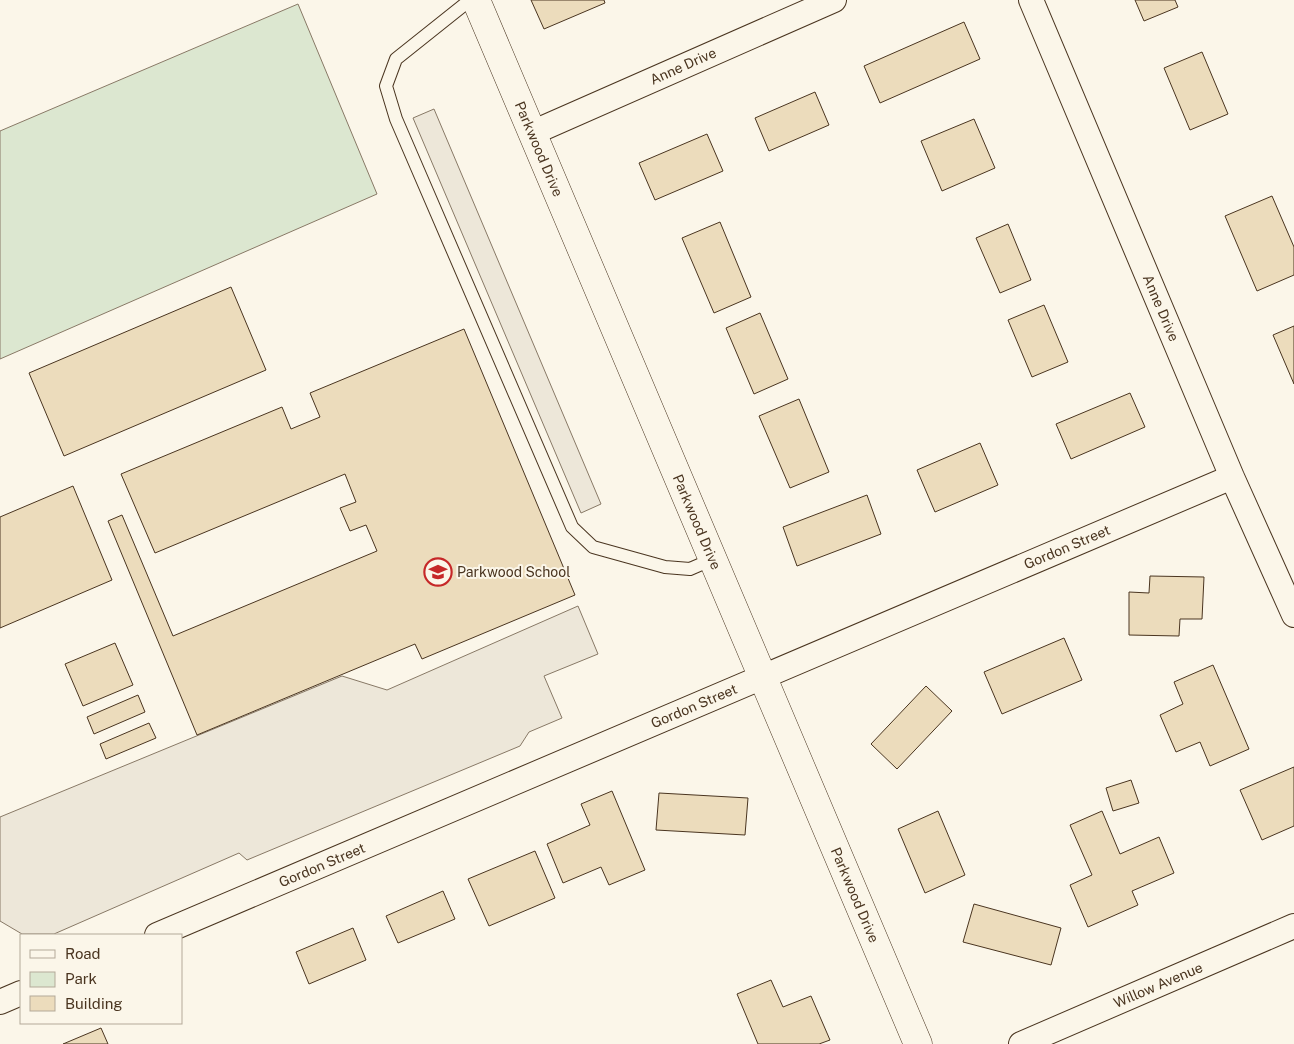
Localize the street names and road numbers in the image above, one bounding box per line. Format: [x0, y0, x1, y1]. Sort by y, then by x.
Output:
street label: Anne Drive [647, 44, 719, 88]
street label: Parkwood Drive [512, 99, 566, 199]
street label: Anne Drive [1140, 272, 1182, 344]
street label: Parkwood Drive [670, 472, 724, 572]
street label: Gordon Street [1021, 522, 1113, 572]
street label: Gordon Street [648, 681, 740, 731]
street label: Gordon Street [276, 840, 368, 890]
street label: Parkwood Drive [828, 845, 882, 945]
street label: Willow Avenue [1111, 959, 1205, 1011]

